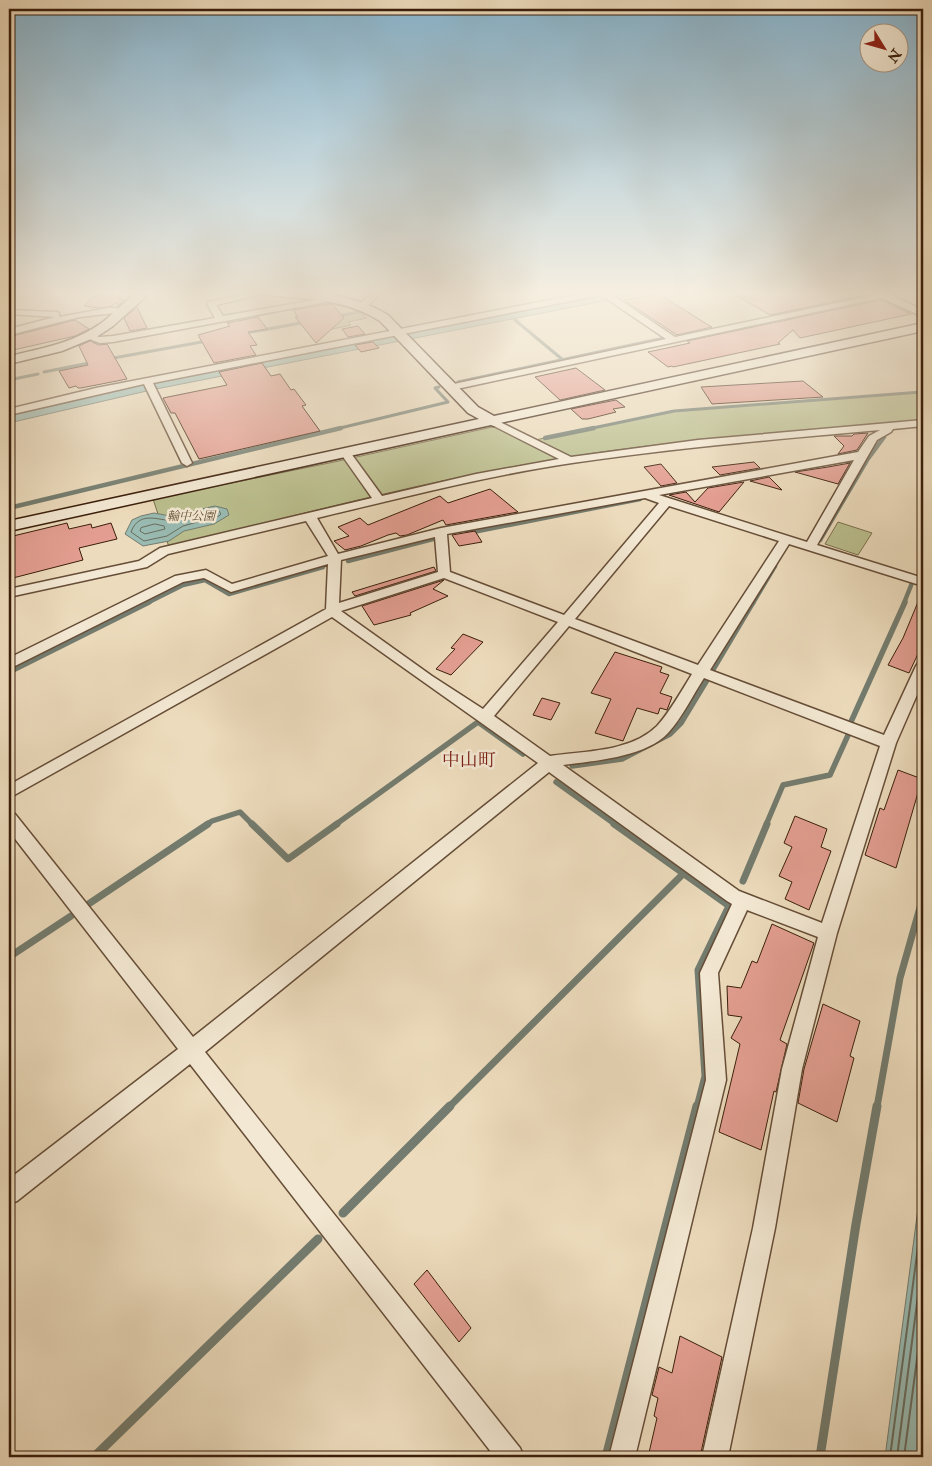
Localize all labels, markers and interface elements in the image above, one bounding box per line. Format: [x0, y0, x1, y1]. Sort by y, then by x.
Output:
north arrow [860, 22, 910, 72]
text: N [883, 45, 905, 66]
park label: 輪中公園 [167, 509, 217, 524]
district label: 中山町 [442, 749, 496, 772]

